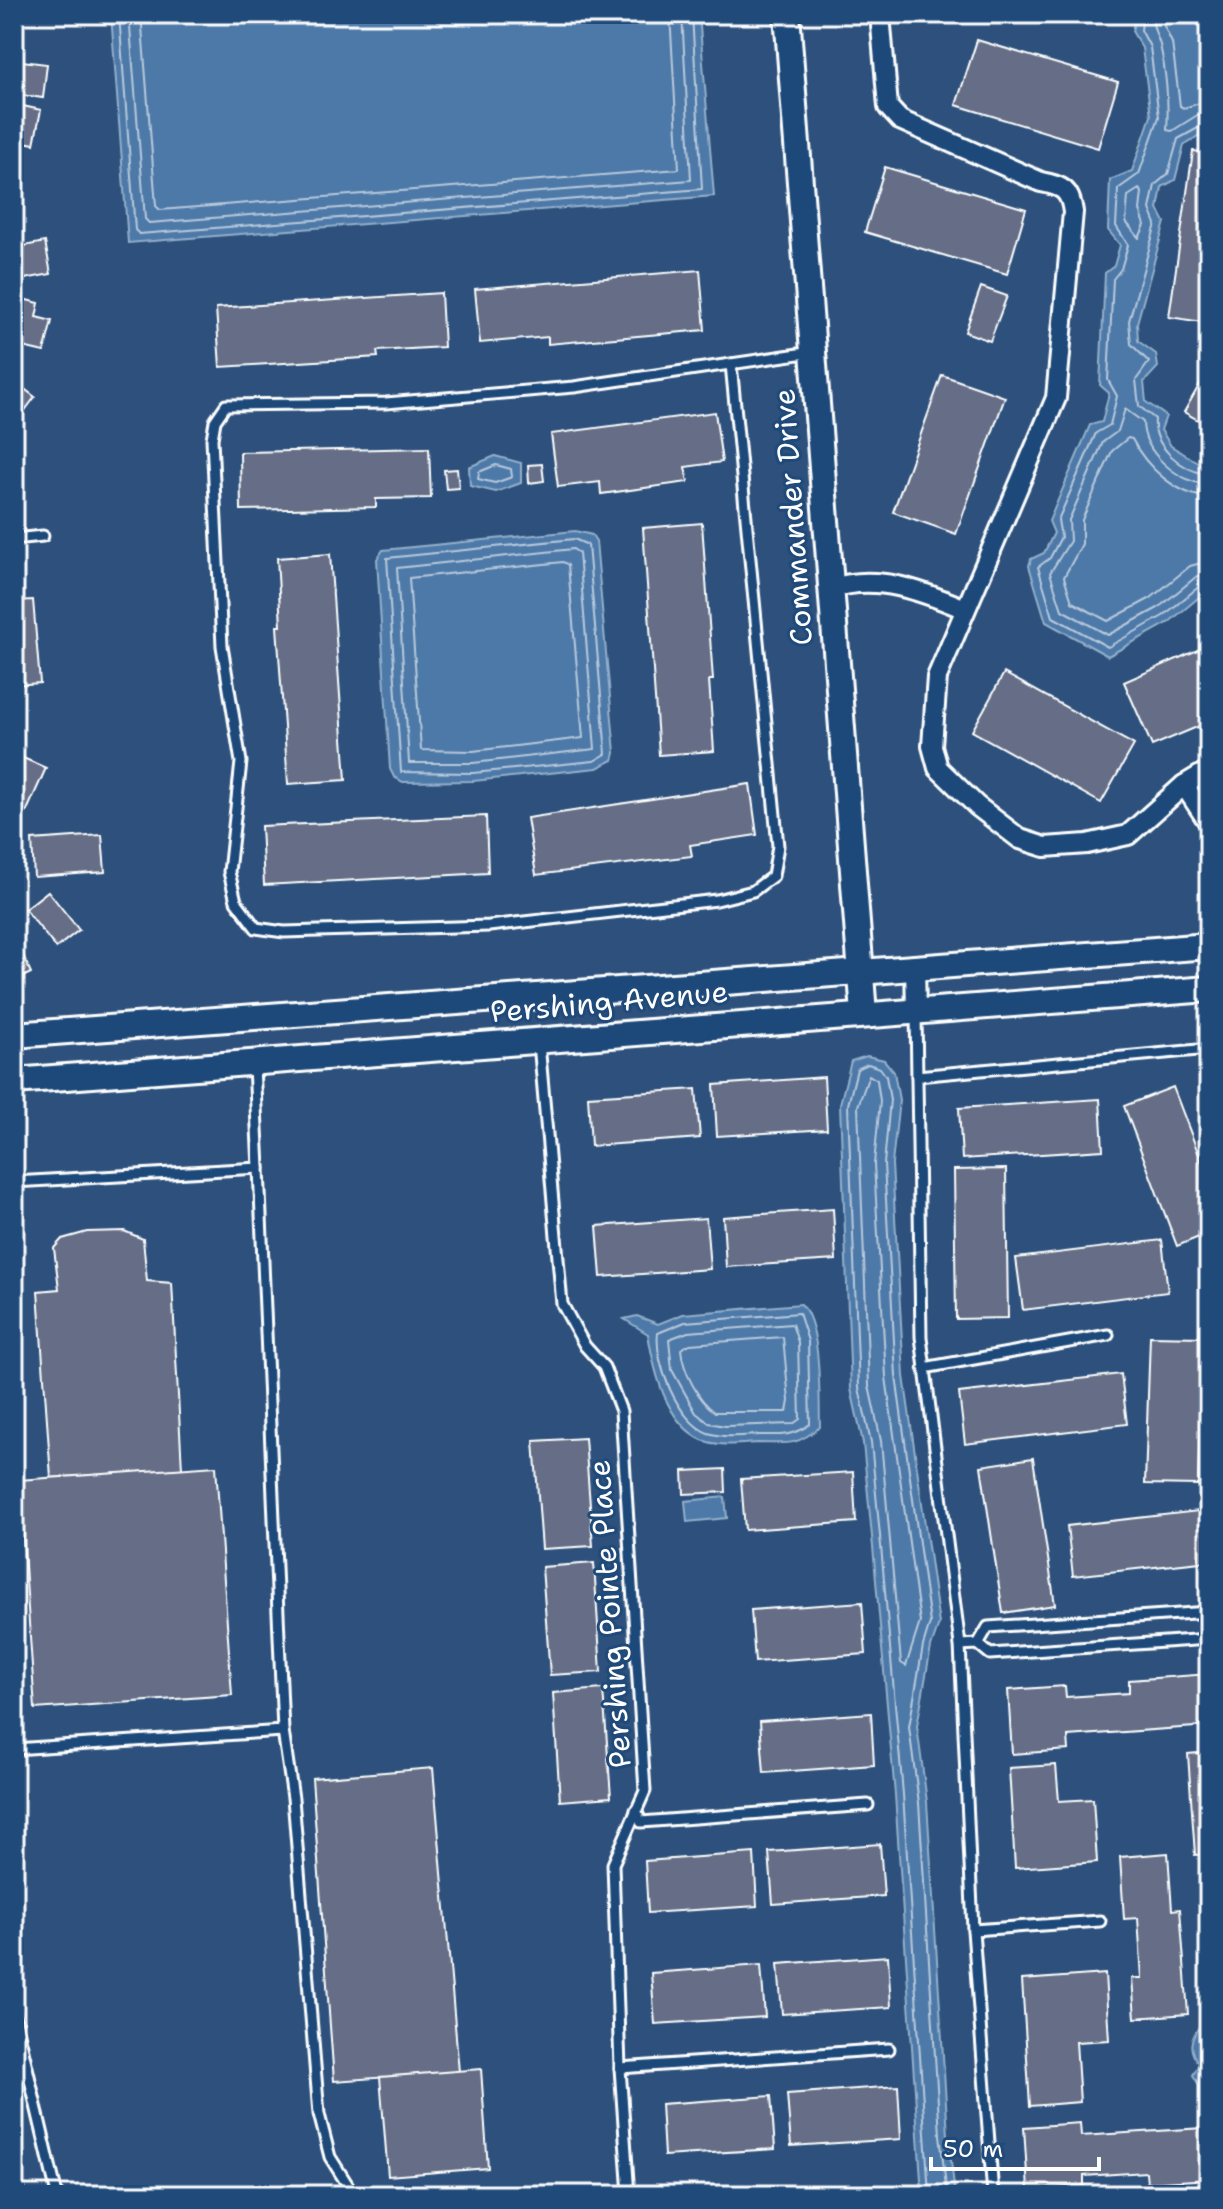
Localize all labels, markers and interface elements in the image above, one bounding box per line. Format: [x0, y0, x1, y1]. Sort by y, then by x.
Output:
street label: Commander Drive [763, 387, 822, 647]
street label: Pershing Avenue [488, 971, 730, 1032]
street label: Pershing Pointe Place [578, 1458, 641, 1770]
scale bar [931, 2121, 1099, 2171]
text: 50 m [943, 2133, 1003, 2165]

